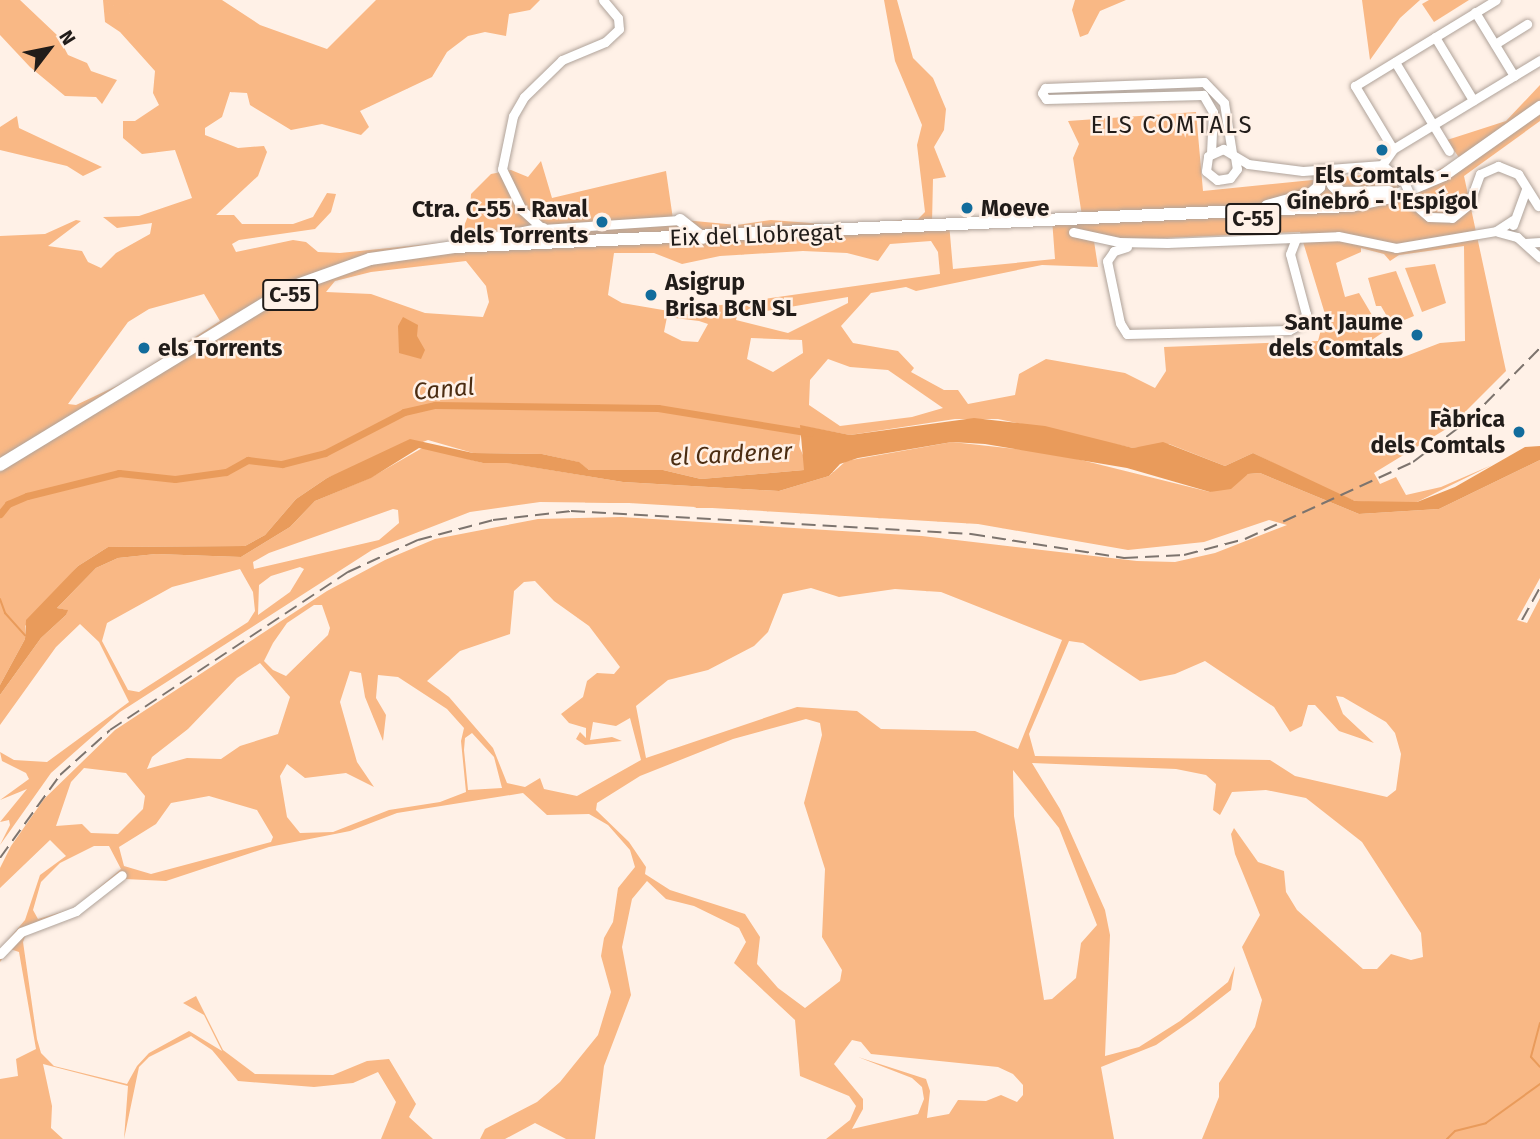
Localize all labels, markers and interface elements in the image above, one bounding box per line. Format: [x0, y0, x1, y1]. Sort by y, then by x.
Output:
north arrow [14, 14, 84, 84]
text: N [54, 26, 80, 49]
district label: ELS COMTALS [1092, 112, 1252, 140]
marker: Els Comtals - Ginebró - l'Espígol [1374, 142, 1390, 158]
place label: Els Comtals - Ginebró - l'Espígol [1287, 161, 1477, 215]
place label: Moeve [981, 194, 1049, 222]
place label: Ctra. C-55 - Raval dels Torrents [412, 195, 588, 249]
marker: Moeve [959, 200, 975, 216]
road number: C-55 [1225, 202, 1281, 236]
marker: Ctra. C-55 - Raval dels Torrents [594, 214, 610, 230]
street label: Eix del Llobregat [669, 218, 843, 252]
place label: Asigrup Brisa BCN SL [665, 268, 797, 322]
road number: C-55 [262, 278, 318, 312]
marker: Asigrup Brisa BCN SL [643, 287, 659, 303]
place label: Sant Jaume dels Comtals [1269, 308, 1403, 362]
marker: Sant Jaume dels Comtals [1409, 327, 1425, 343]
place label: els Torrents [158, 334, 282, 362]
marker: els Torrents [136, 340, 152, 356]
water label: Canal [412, 373, 476, 407]
place label: Fàbrica dels Comtals [1371, 405, 1505, 459]
marker: Fàbrica dels Comtals [1511, 424, 1527, 440]
water label: el Cardener [669, 437, 793, 473]

